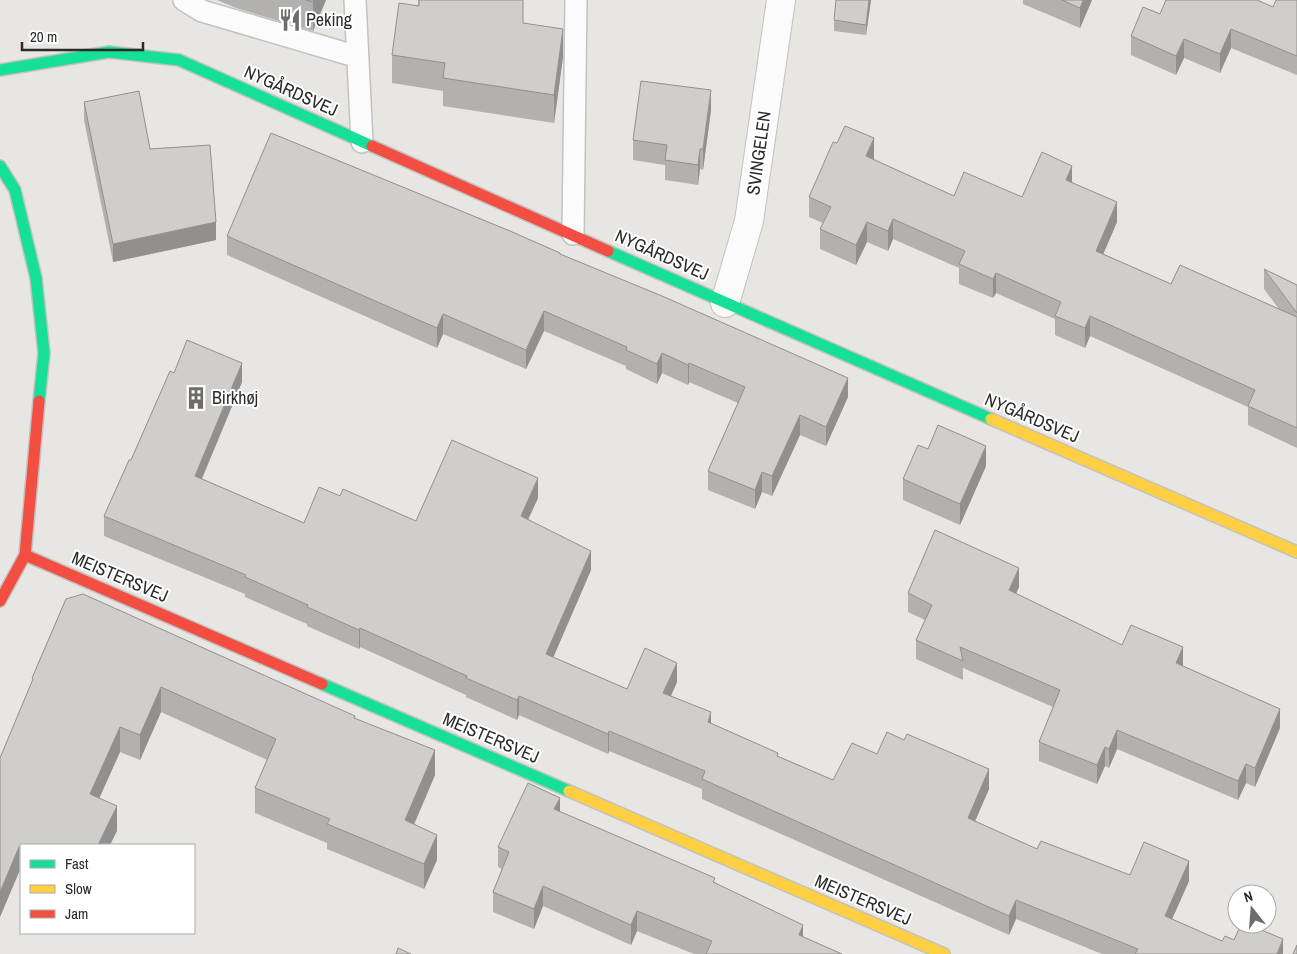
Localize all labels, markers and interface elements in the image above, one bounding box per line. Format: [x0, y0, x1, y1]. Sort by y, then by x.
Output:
restaurant icon: Peking [277, 7, 303, 33]
place label: Peking [306, 7, 353, 32]
scale bar [22, 20, 144, 52]
text: 20 m [30, 26, 57, 47]
street label: NYGÅRDSVEJ [240, 59, 342, 122]
street label: SVINGELEN [740, 109, 777, 197]
street label: NYGÅRDSVEJ [611, 223, 713, 286]
building icon: Birkhøj [183, 385, 209, 411]
place label: Birkhøj [212, 385, 258, 410]
street label: NYGÅRDSVEJ [981, 386, 1083, 449]
street label: MEISTERSVEJ [68, 545, 172, 608]
street label: MEISTERSVEJ [439, 706, 543, 769]
legend [20, 844, 195, 934]
text: Fast [65, 853, 89, 874]
street label: MEISTERSVEJ [811, 868, 915, 931]
text: Slow [65, 878, 92, 899]
north arrow [1227, 884, 1277, 934]
text: N [1242, 887, 1255, 906]
text: Jam [65, 903, 88, 924]

